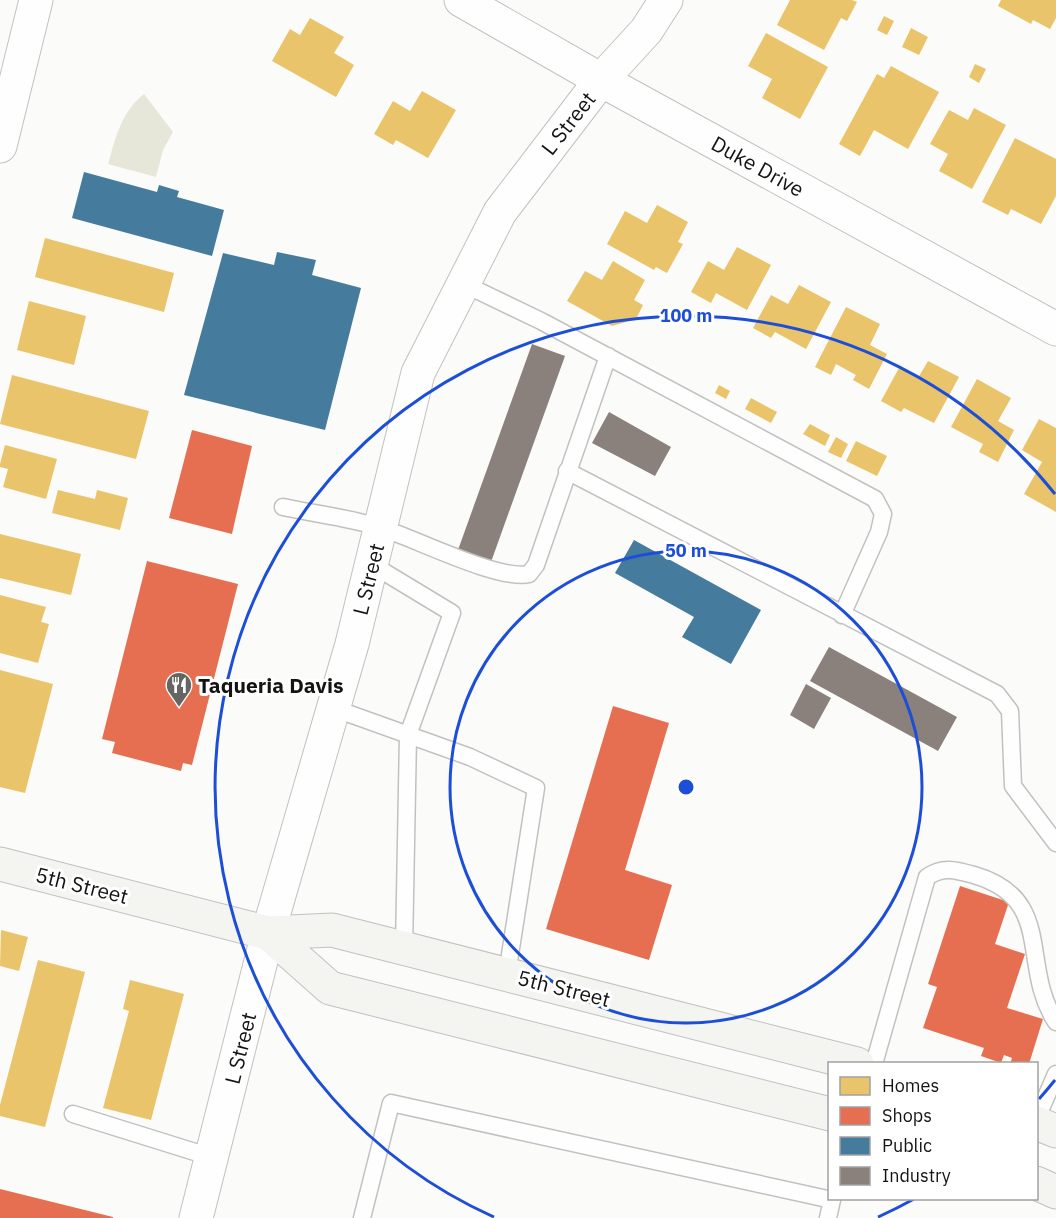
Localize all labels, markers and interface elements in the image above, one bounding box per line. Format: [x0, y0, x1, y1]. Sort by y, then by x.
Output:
street label: L Street [534, 86, 602, 160]
street label: Duke Drive [707, 129, 809, 203]
text: 100 m [660, 304, 712, 327]
text: 50 m [665, 539, 707, 562]
street label: L Street [346, 540, 390, 618]
restaurant icon: Taqueria Davis [164, 670, 194, 708]
place label: Taqueria Davis [198, 671, 344, 699]
centre of rings [676, 777, 696, 797]
street label: 5th Street [33, 860, 131, 910]
street label: 5th Street [515, 963, 613, 1013]
street label: L Street [218, 1009, 262, 1087]
legend [828, 1062, 1038, 1200]
text: Homes [882, 1074, 939, 1097]
text: Shops [882, 1104, 932, 1127]
text: Public [882, 1134, 932, 1157]
text: Industry [882, 1164, 951, 1187]

